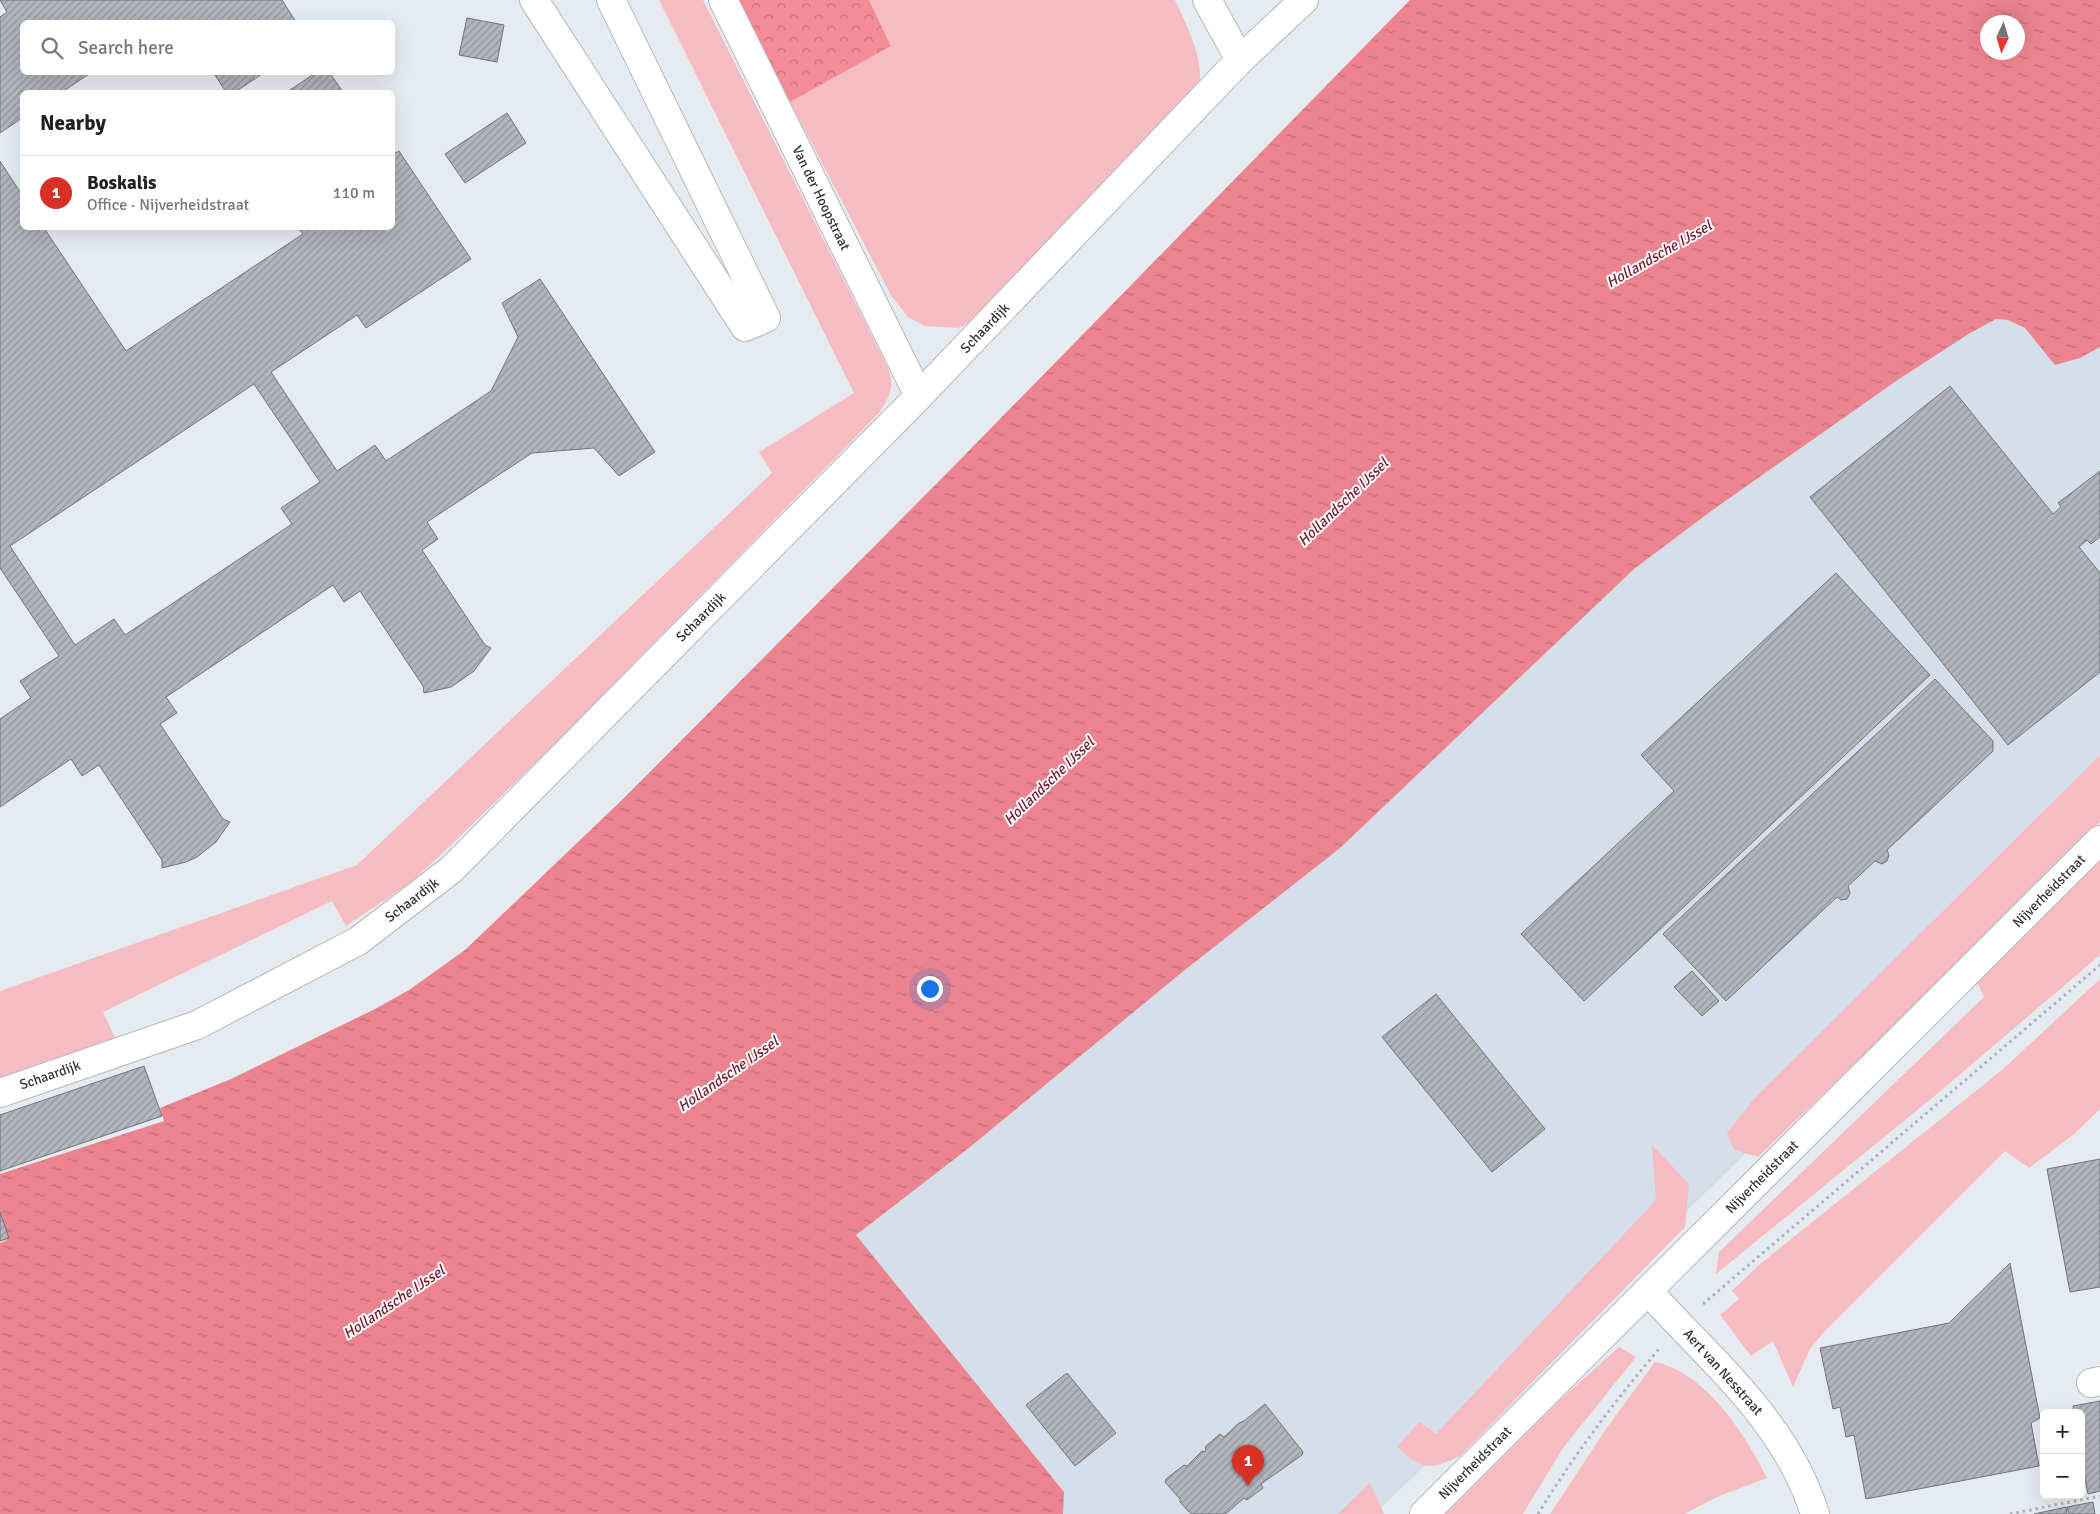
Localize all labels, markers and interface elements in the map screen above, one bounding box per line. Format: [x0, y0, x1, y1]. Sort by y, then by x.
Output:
north arrow [1980, 15, 2025, 60]
search box [20, 20, 395, 75]
icon: search [38, 34, 66, 62]
text: Search here [78, 36, 174, 60]
text: Nearby [40, 110, 106, 136]
street label: Van der Hoopstraat [788, 143, 854, 253]
text: Boskalis [87, 171, 156, 195]
text: 1 [52, 183, 60, 203]
text: 110 m [333, 183, 375, 203]
text: Office · Nijverheidstraat [87, 195, 249, 215]
water label: Hollandsche IJssel [1603, 216, 1716, 291]
street label: Schaardijk [957, 299, 1013, 357]
water label: Hollandsche IJssel [1294, 453, 1393, 550]
street label: Schaardijk [673, 589, 729, 645]
water label: Hollandsche IJssel [1000, 732, 1099, 829]
street label: Nijverheidstraat [2009, 851, 2089, 931]
street label: Schaardijk [382, 874, 442, 926]
your location [917, 976, 943, 1002]
water label: Hollandsche IJssel [674, 1032, 783, 1115]
street label: Schaardijk [17, 1057, 83, 1093]
street label: Nijverheidstraat [1722, 1137, 1802, 1217]
water label: Hollandsche IJssel [340, 1260, 450, 1343]
street label: Aert van Nesstraat [1680, 1325, 1766, 1419]
map controls [2040, 1409, 2085, 1499]
button: + [2040, 1409, 2085, 1454]
street label: Nijverheidstraat [1435, 1423, 1515, 1503]
pin: 1 [1232, 1445, 1264, 1486]
button: − [2040, 1454, 2085, 1499]

